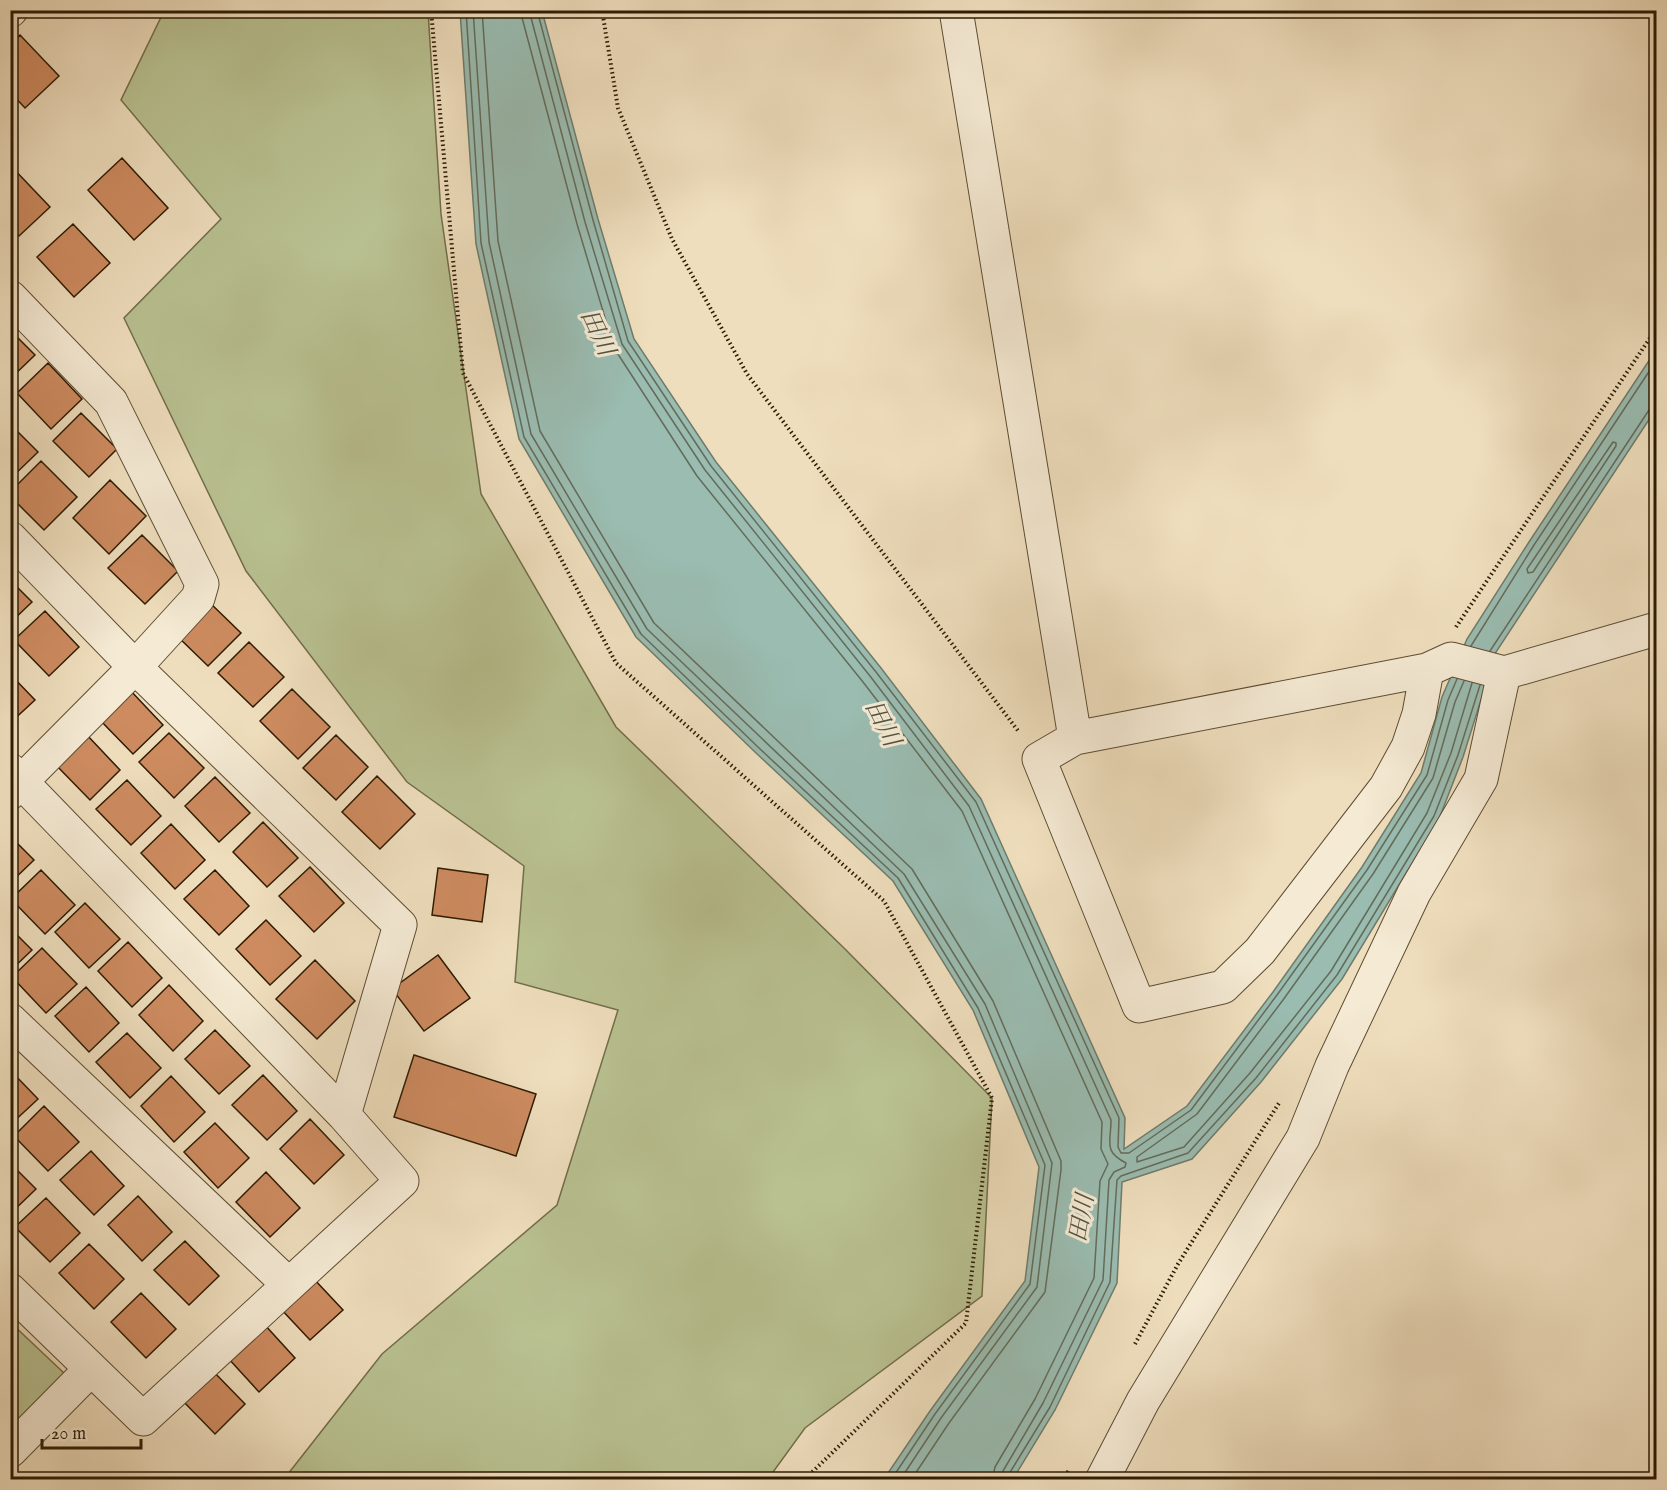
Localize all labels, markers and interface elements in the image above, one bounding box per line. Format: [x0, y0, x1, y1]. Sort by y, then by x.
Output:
water label: 田川 [572, 304, 622, 364]
water label: 田川 [857, 695, 908, 755]
water label: 田川 [1063, 1189, 1102, 1245]
scale bar [42, 1412, 141, 1450]
text: 20 m [51, 1423, 86, 1446]

